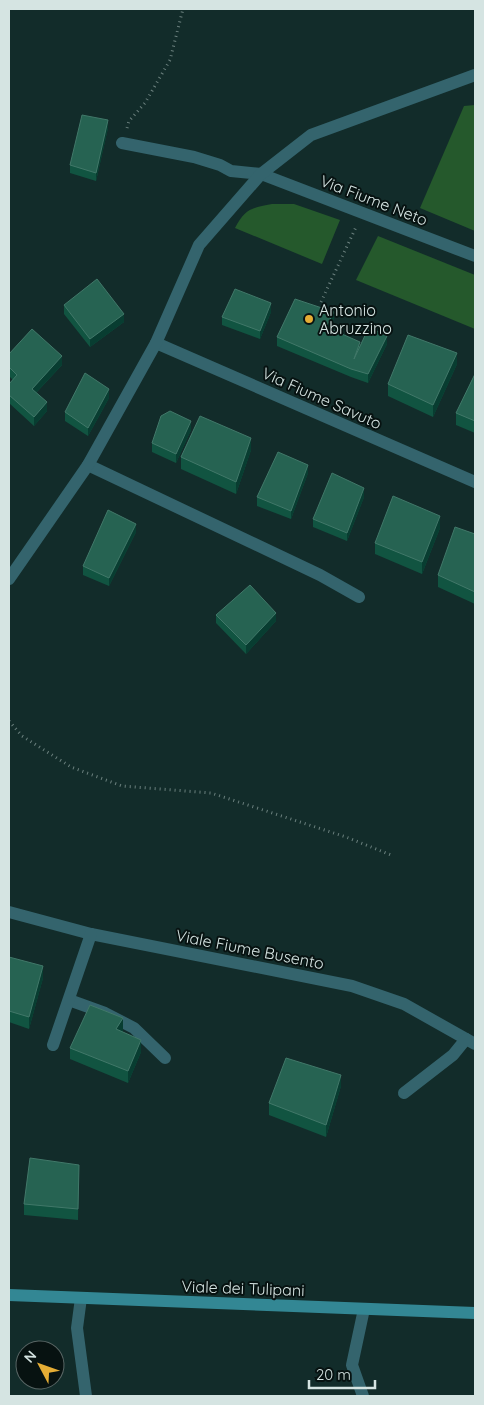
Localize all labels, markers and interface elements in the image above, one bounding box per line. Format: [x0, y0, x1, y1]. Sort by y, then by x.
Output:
street label: Via Fiume Neto [317, 170, 431, 230]
place label: Antonio Abruzzino [319, 300, 392, 338]
marker: Antonio Abruzzino [303, 313, 315, 325]
street label: Via Fiume Savuto [259, 363, 385, 433]
street label: Viale Fiume Busento [174, 925, 326, 973]
street label: Viale dei Tulipani [181, 1276, 305, 1300]
north arrow [15, 1340, 65, 1390]
text: N [20, 1347, 40, 1366]
scale bar [309, 1358, 375, 1390]
text: 20 m [316, 1365, 351, 1384]

